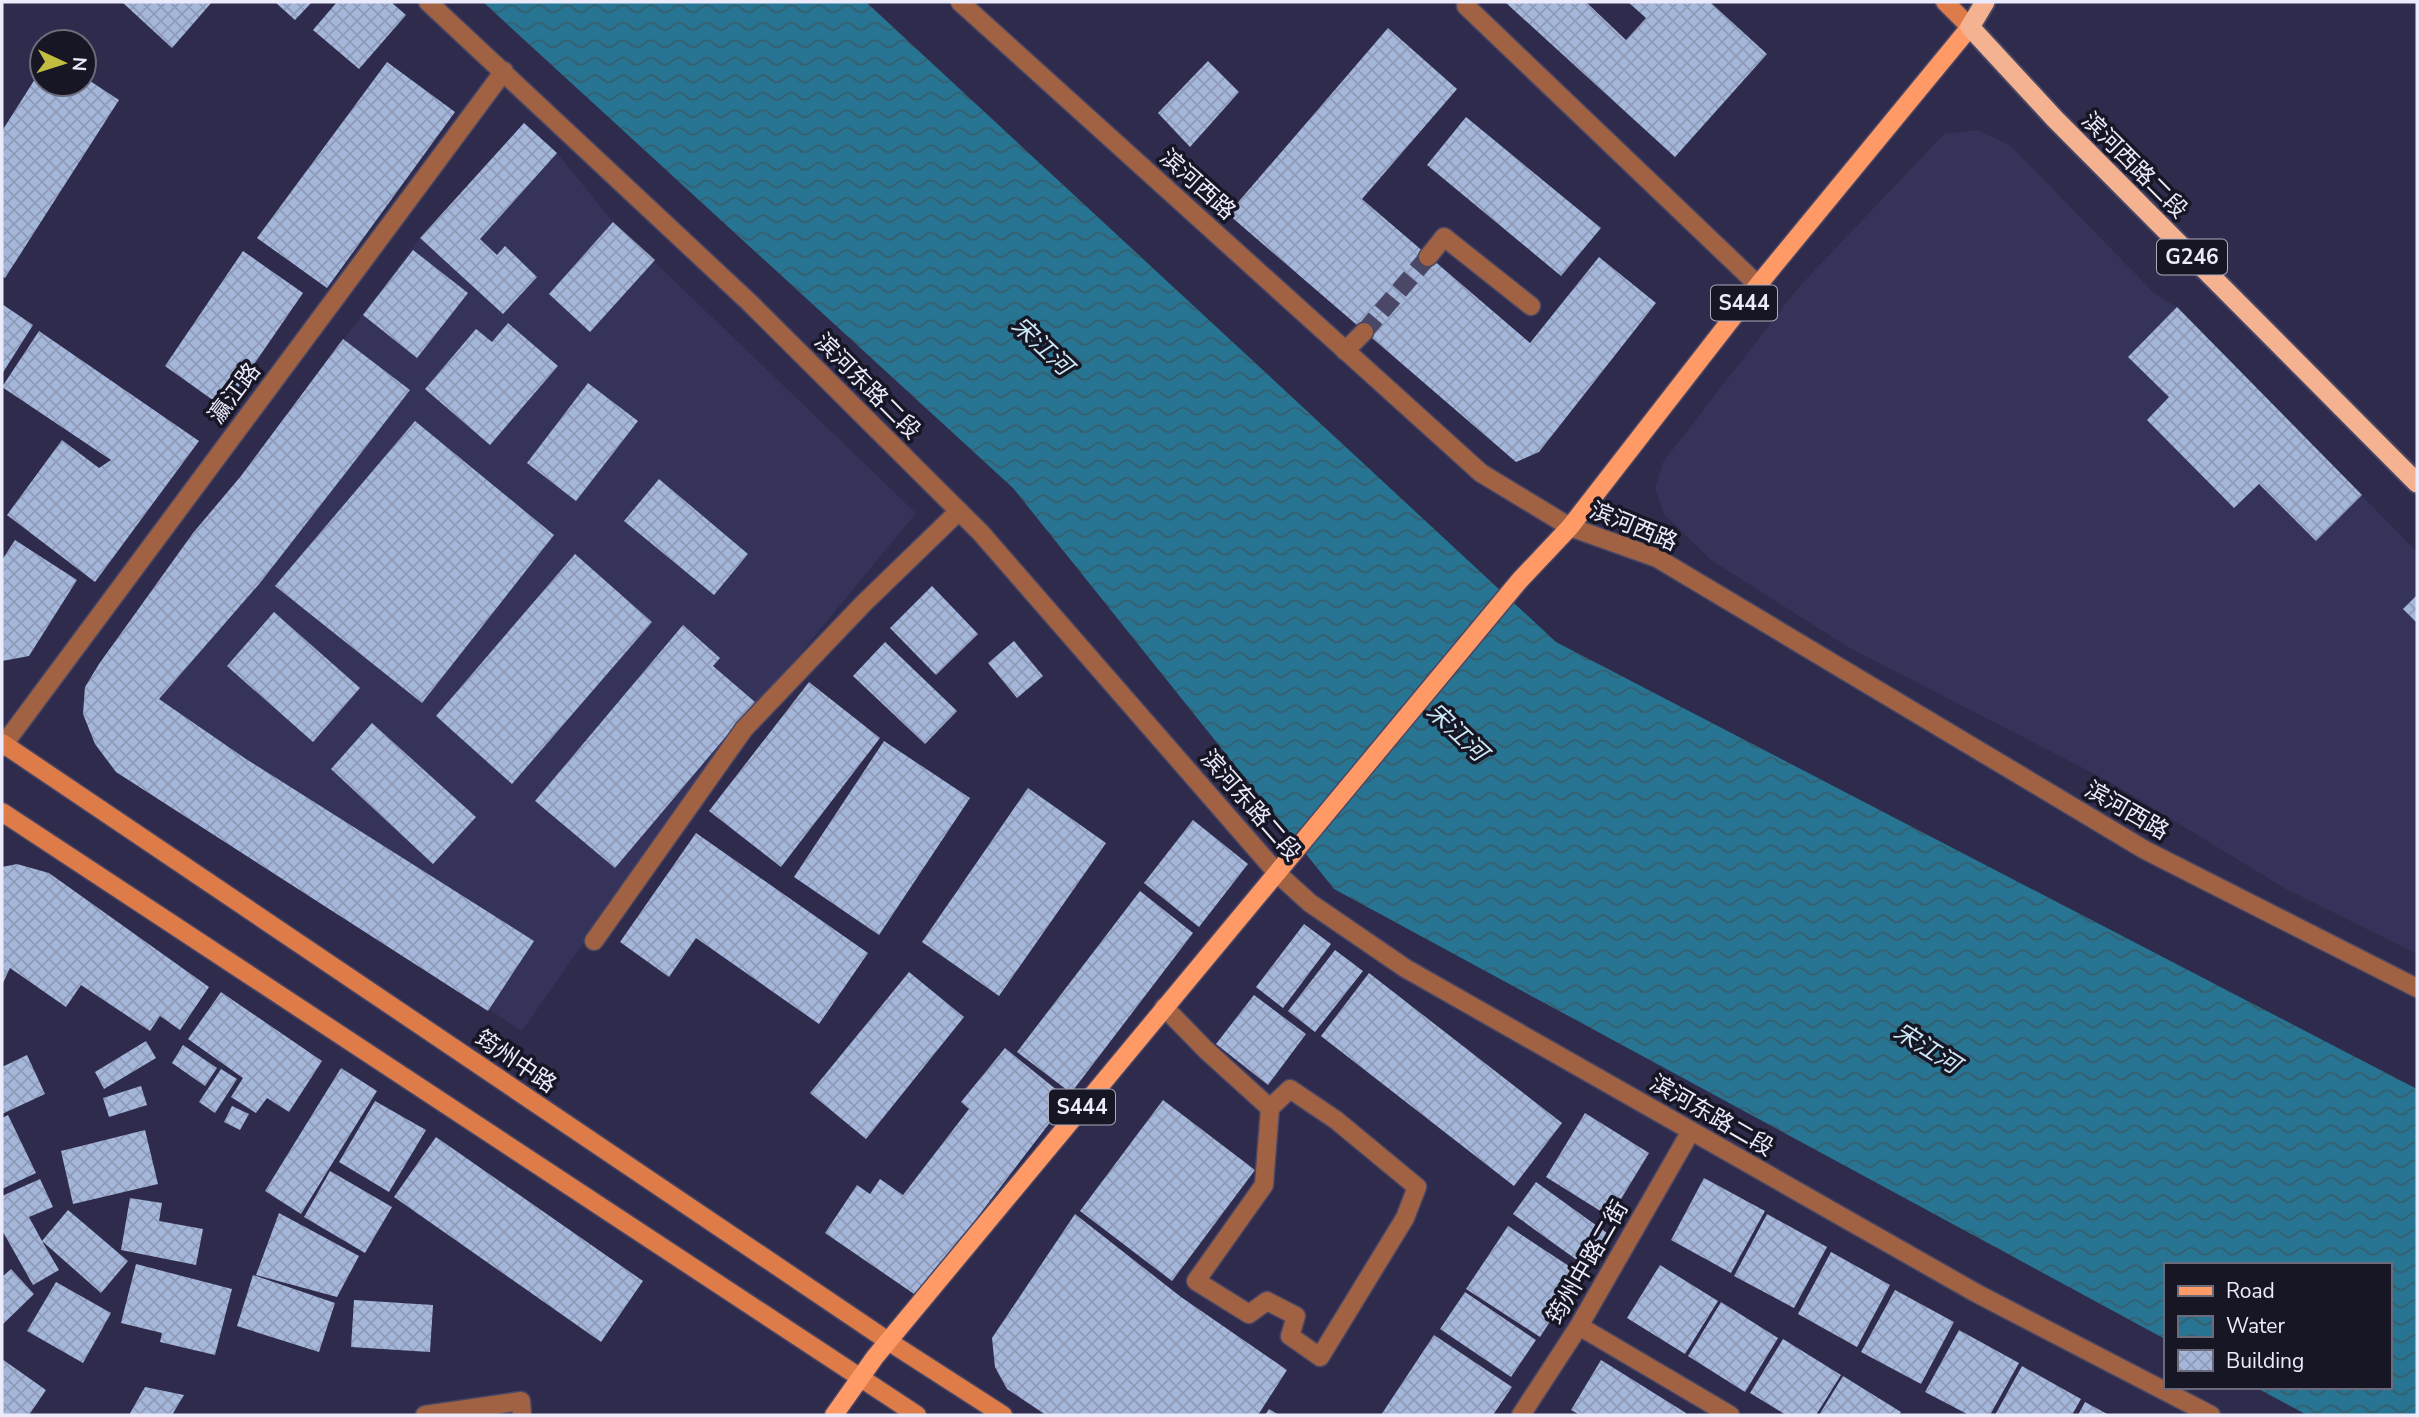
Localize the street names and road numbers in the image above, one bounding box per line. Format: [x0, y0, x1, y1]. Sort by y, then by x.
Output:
street label: 滨河西路二段 [2075, 106, 2194, 225]
street label: 滨河西路 [1153, 142, 1242, 227]
road number: G246 [2157, 240, 2227, 274]
road number: S444 [1711, 286, 1777, 320]
street label: 滨河东路二段 [808, 327, 927, 446]
street label: 瀛江路 [201, 356, 268, 430]
street label: 滨河西路 [1585, 495, 1682, 558]
street label: 滨河东路二段 [1194, 743, 1308, 868]
street label: 滨河西路 [2079, 774, 2174, 847]
street label: 筠州中路 [469, 1023, 563, 1100]
street label: 滨河东路二段 [1644, 1068, 1779, 1163]
road number: S444 [1049, 1090, 1115, 1124]
street label: 筠州中路二街 [1540, 1195, 1635, 1330]

